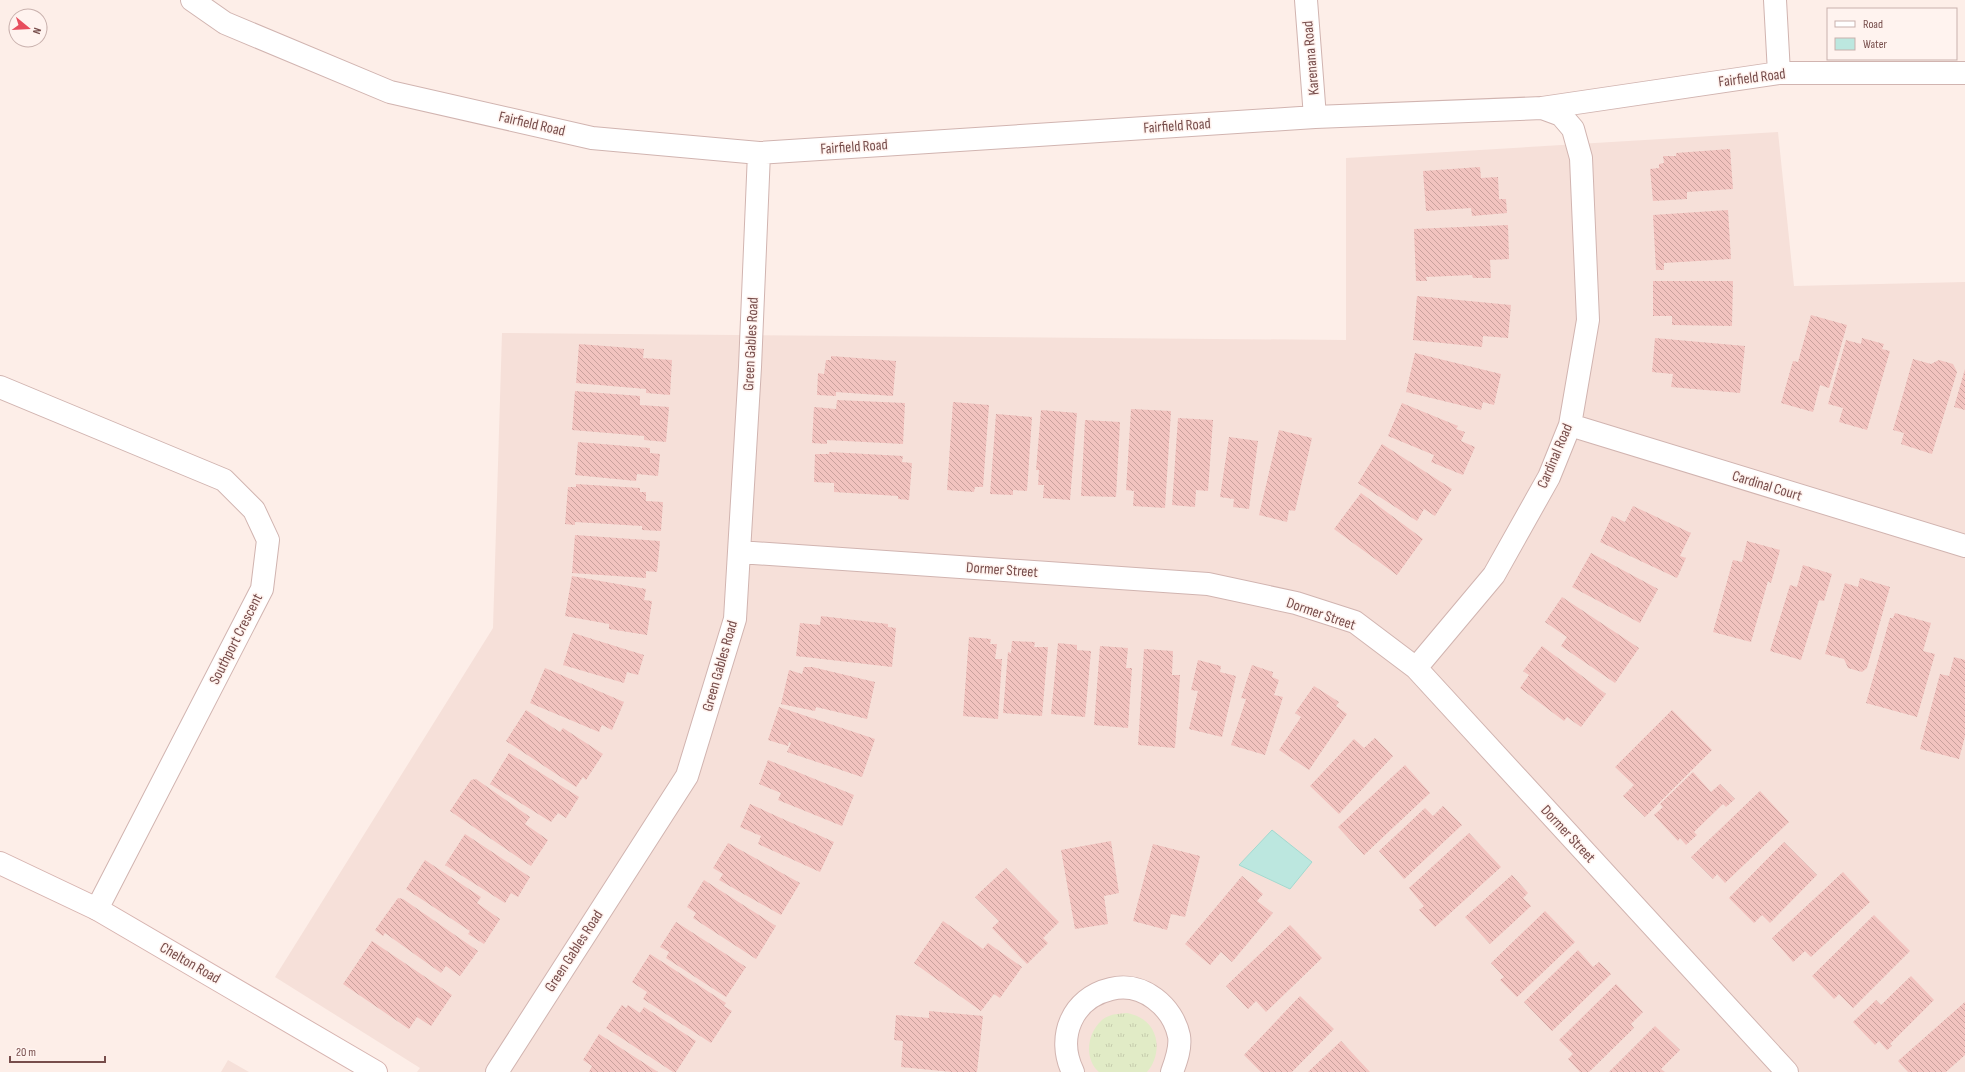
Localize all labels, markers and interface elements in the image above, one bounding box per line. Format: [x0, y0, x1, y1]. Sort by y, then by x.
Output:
north arrow [8, 8, 48, 48]
legend [1827, 8, 1957, 60]
text: Road [1863, 17, 1883, 32]
street label: Karenana Road [1298, 20, 1324, 96]
text: N [30, 26, 44, 36]
text: Water [1863, 37, 1887, 52]
street label: Fairfield Road [1717, 64, 1787, 92]
street label: Fairfield Road [497, 107, 567, 141]
street label: Fairfield Road [1143, 114, 1211, 138]
street label: Fairfield Road [820, 135, 888, 159]
street label: Green Gables Road [739, 297, 763, 391]
street label: Cardinal Road [1533, 421, 1577, 491]
street label: Cardinal Court [1730, 466, 1805, 506]
street label: Dormer Street [965, 558, 1039, 582]
street label: Southport Crescent [205, 590, 267, 688]
street label: Dormer Street [1284, 593, 1358, 635]
street label: Green Gables Road [698, 618, 742, 714]
street label: Dormer Street [1537, 801, 1600, 867]
street label: Green Gables Road [541, 907, 607, 995]
street label: Chelton Road [156, 938, 224, 988]
scale bar [10, 1038, 105, 1064]
text: 20 m [16, 1045, 36, 1060]

